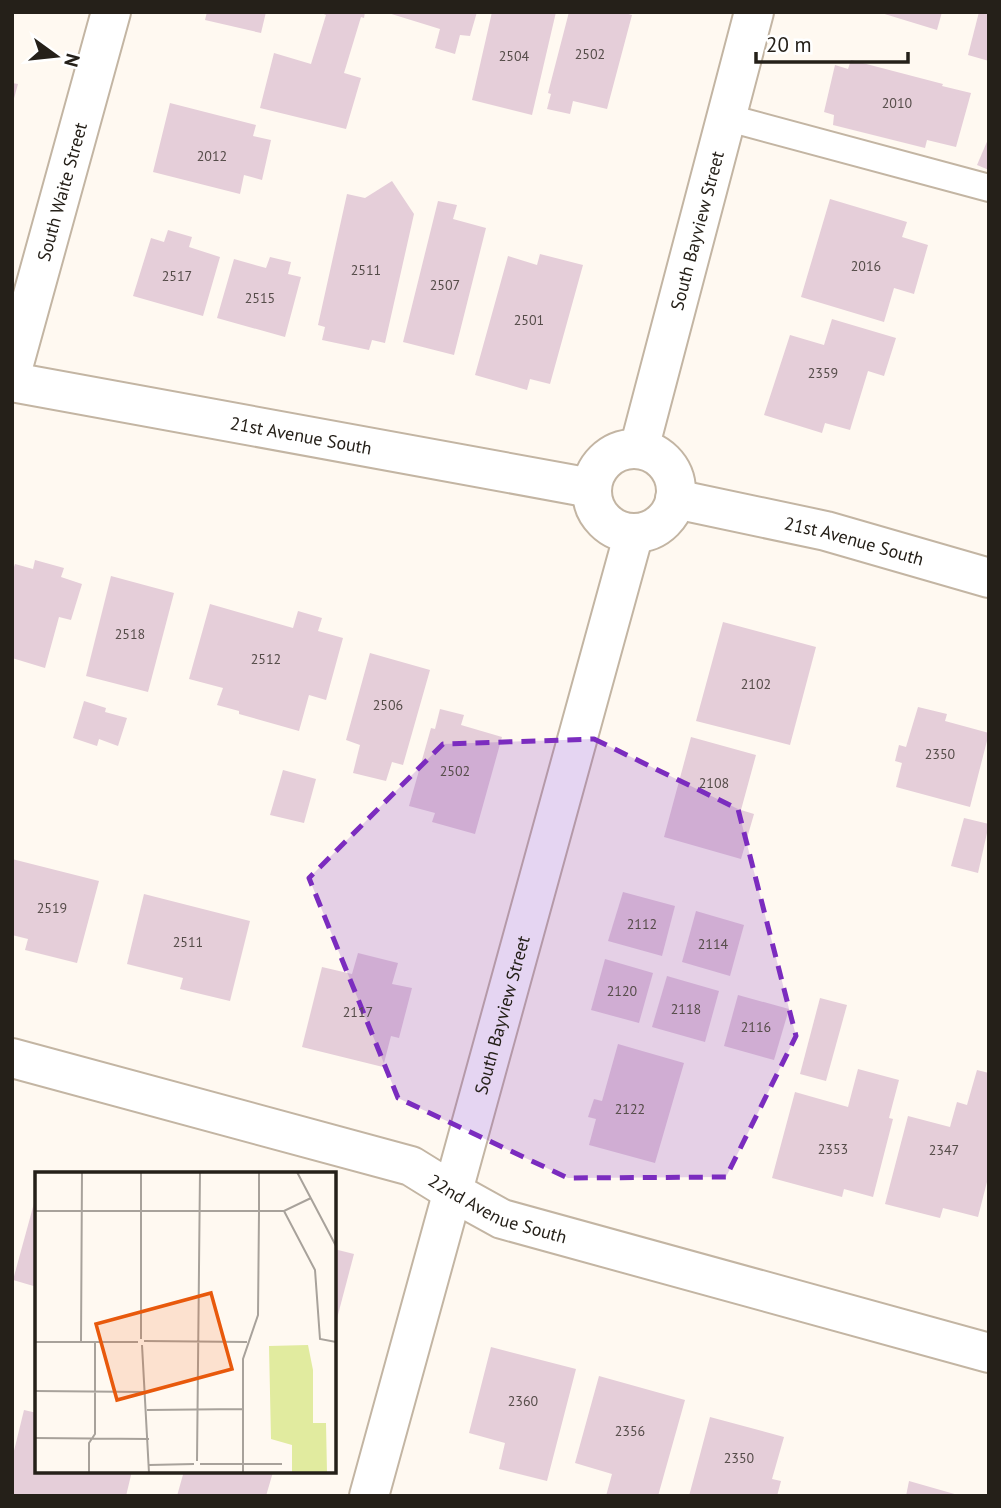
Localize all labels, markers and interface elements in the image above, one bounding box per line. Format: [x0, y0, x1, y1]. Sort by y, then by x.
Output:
north arrow [21, 21, 91, 91]
scale bar [756, 21, 908, 65]
text: 20 m [766, 31, 812, 58]
house number: 2502 [575, 45, 605, 63]
house number: 2504 [499, 47, 530, 65]
text: N [59, 51, 86, 70]
house number: 2010 [882, 94, 913, 112]
street label: South Waite Street [31, 120, 92, 264]
house number: 2012 [197, 147, 227, 165]
street label: South Bayview Street [665, 148, 728, 313]
house number: 2016 [851, 257, 881, 275]
house number: 2511 [351, 261, 381, 279]
house number: 2517 [162, 267, 192, 285]
house number: 2507 [430, 276, 460, 294]
house number: 2515 [245, 289, 275, 307]
house number: 2501 [514, 311, 544, 329]
house number: 2359 [808, 364, 838, 382]
street label: 21st Avenue South [229, 411, 374, 459]
street label: 21st Avenue South [782, 511, 927, 570]
house number: 2518 [115, 625, 145, 643]
house number: 2512 [251, 650, 281, 668]
house number: 2102 [741, 675, 771, 693]
house number: 2506 [373, 696, 403, 714]
house number: 2350 [925, 745, 956, 763]
house number: 2502 [440, 762, 470, 780]
house number: 2108 [699, 774, 729, 792]
house number: 2519 [37, 899, 67, 917]
house number: 2112 [627, 915, 657, 933]
house number: 2511 [173, 933, 203, 951]
street label: South Bayview Street [469, 933, 534, 1097]
house number: 2114 [698, 935, 729, 953]
house number: 2120 [607, 982, 638, 1000]
house number: 2118 [671, 1000, 701, 1018]
house number: 2117 [343, 1003, 373, 1021]
house number: 2116 [741, 1018, 771, 1036]
house number: 2122 [615, 1100, 645, 1118]
house number: 2353 [818, 1140, 848, 1158]
house number: 2347 [929, 1141, 959, 1159]
street label: 22nd Avenue South [424, 1168, 570, 1248]
inset map [35, 1172, 336, 1473]
house number: 2360 [508, 1392, 539, 1410]
house number: 2356 [615, 1422, 645, 1440]
house number: 2350 [724, 1449, 755, 1467]

